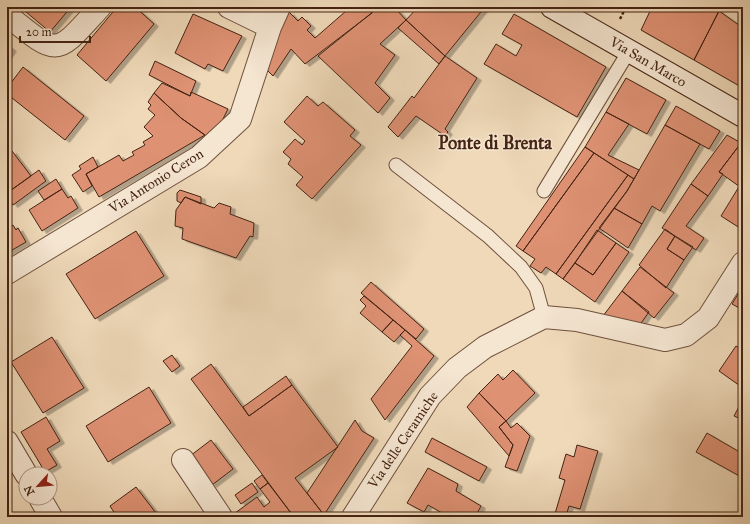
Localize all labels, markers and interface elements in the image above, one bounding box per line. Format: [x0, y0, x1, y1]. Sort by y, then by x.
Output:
scale bar [20, 18, 90, 44]
text: 20 m [26, 25, 52, 39]
street label: Via San Marco [606, 33, 689, 91]
district label: Ponte di Brenta [438, 132, 552, 154]
street label: Via Antonio Ceron [105, 145, 207, 217]
street label: Via delle Ceramiche [364, 388, 442, 493]
north arrow [18, 466, 58, 506]
text: N [21, 483, 37, 497]

